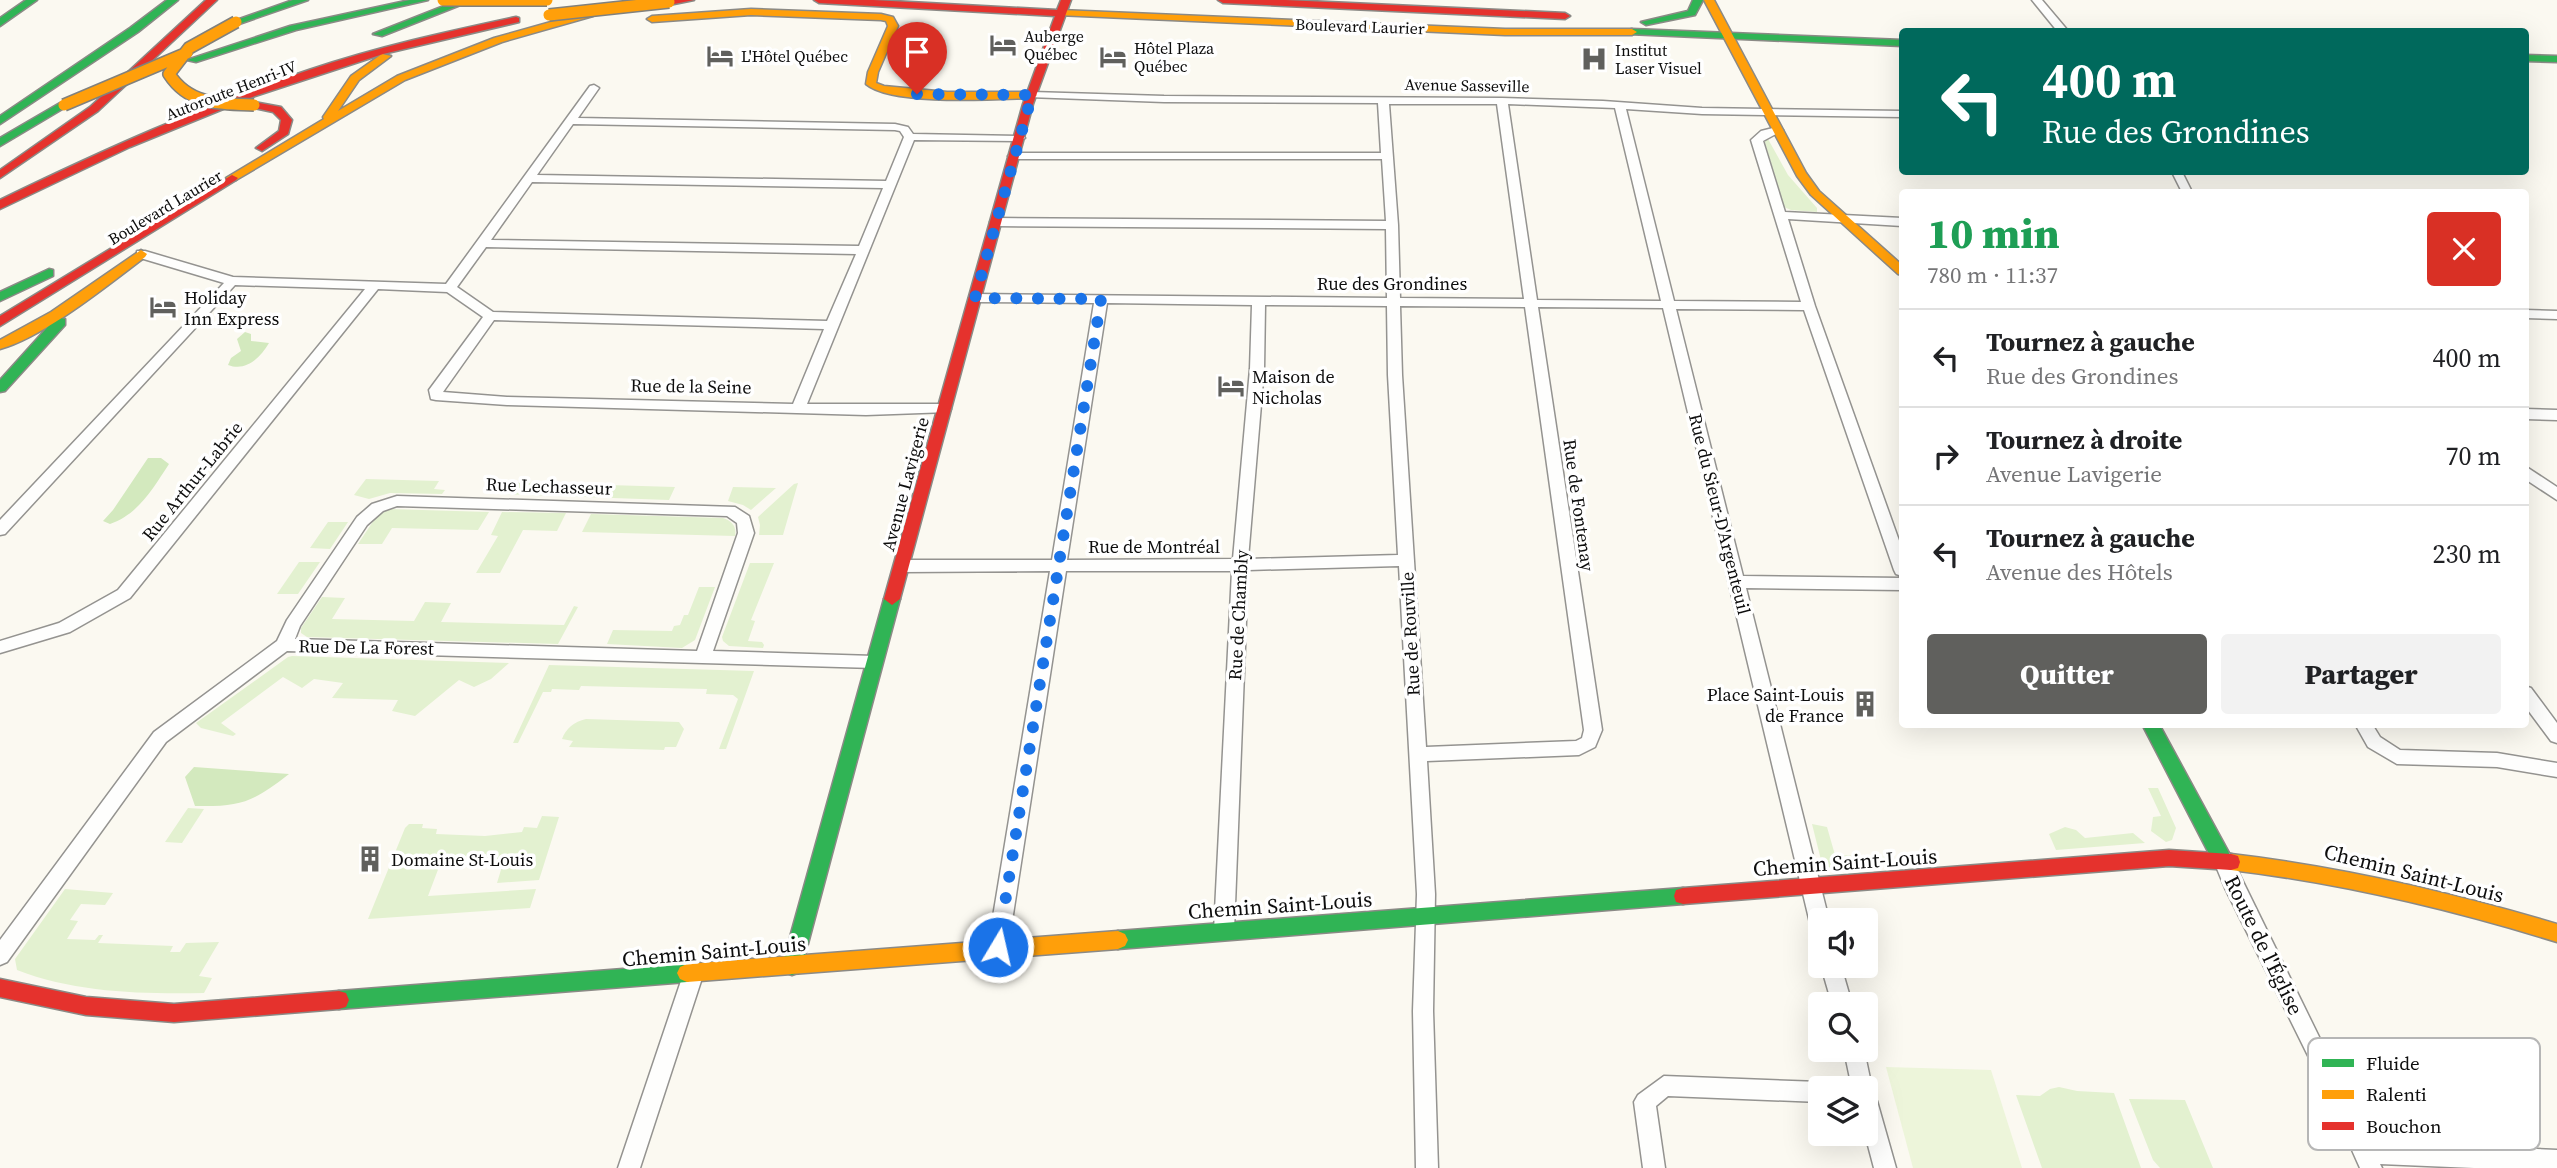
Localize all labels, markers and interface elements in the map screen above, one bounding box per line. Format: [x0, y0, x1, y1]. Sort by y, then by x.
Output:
street label: Boulevard Laurier [1295, 13, 1425, 39]
pin [887, 22, 947, 94]
place label: Auberge Québec [1024, 25, 1084, 65]
hotel icon: Auberge Québec [988, 30, 1018, 60]
icon: arrive [898, 33, 936, 71]
place label: Hôtel Plaza Québec [1134, 37, 1215, 77]
place label: Institut Laser Visuel [1615, 39, 1702, 79]
hotel icon: L'Hôtel Québec [705, 41, 735, 71]
hotel icon: Hôtel Plaza Québec [1098, 42, 1128, 72]
hospital icon: Institut Laser Visuel [1579, 44, 1609, 74]
place label: L'Hôtel Québec [741, 45, 848, 67]
text: 400 m [2042, 46, 2177, 113]
street label: Autoroute Henri-IV [162, 55, 300, 125]
icon: left [1927, 56, 2018, 147]
street label: Avenue Sasseville [1404, 73, 1530, 97]
text: Rue des Grondines [2042, 110, 2310, 154]
street label: Boulevard Laurier [104, 164, 226, 250]
text: 10 min [1927, 204, 2060, 262]
button: close [2427, 212, 2501, 286]
text: 780 m · 11:37 [1927, 259, 2058, 291]
street label: Rue des Grondines [1317, 271, 1467, 296]
place label: Holiday Inn Express [184, 285, 280, 331]
hotel icon: Holiday Inn Express [148, 292, 178, 322]
text: Tournez à gauche [1986, 324, 2195, 360]
icon: left [1927, 339, 1965, 377]
text: 400 m [2433, 340, 2501, 376]
text: Rue des Grondines [1986, 360, 2178, 392]
place label: Maison de Nicholas [1252, 364, 1335, 410]
hotel icon: Maison de Nicholas [1216, 371, 1246, 401]
street label: Rue de la Seine [630, 372, 752, 400]
street label: Rue du Sieur-D'Argenteuil [1683, 411, 1757, 617]
street label: Avenue Lavigerie [875, 414, 935, 554]
street label: Rue Arthur-Labrie [136, 416, 248, 546]
text: Tournez à droite [1986, 422, 2182, 458]
street label: Rue de Fontenay [1557, 437, 1601, 574]
icon: right [1927, 437, 1965, 475]
text: 70 m [2446, 438, 2501, 474]
text: Avenue Lavigerie [1986, 458, 2162, 490]
street label: Rue Lechasseur [485, 471, 613, 501]
text: Tournez à gauche [1986, 520, 2195, 556]
street label: Rue de Montréal [1088, 534, 1220, 559]
icon: left [1927, 535, 1965, 573]
text: 230 m [2433, 536, 2501, 572]
street label: Rue de Chambly [1222, 548, 1254, 681]
text: Avenue des Hôtels [1986, 556, 2173, 588]
street label: Rue de Rouville [1394, 571, 1426, 697]
street label: Rue De La Forest [298, 633, 434, 661]
button: Quitter [1927, 634, 2207, 714]
button: Partager [2221, 634, 2501, 714]
place label: Place Saint-Louis de France [1707, 682, 1844, 728]
building icon: Place Saint-Louis de France [1850, 689, 1880, 719]
street label: Chemin Saint-Louis [2321, 837, 2507, 909]
street label: Chemin Saint-Louis [1752, 841, 1938, 883]
building icon: Domaine St-Louis [355, 844, 385, 874]
place label: Domaine St-Louis [391, 847, 533, 872]
street label: Route de l'Église [2218, 870, 2310, 1020]
street label: Chemin Saint-Louis [1187, 884, 1373, 926]
map controls [1808, 908, 1878, 1146]
button: sound [1808, 908, 1878, 978]
position arrow [961, 910, 1035, 984]
street label: Chemin Saint-Louis [621, 929, 807, 973]
button: search [1808, 992, 1878, 1062]
legend [2308, 1038, 2540, 1150]
text: Fluide [2366, 1050, 2420, 1076]
button: layers [1808, 1076, 1878, 1146]
text: Ralenti [2366, 1081, 2427, 1107]
text: Bouchon [2366, 1113, 2442, 1139]

